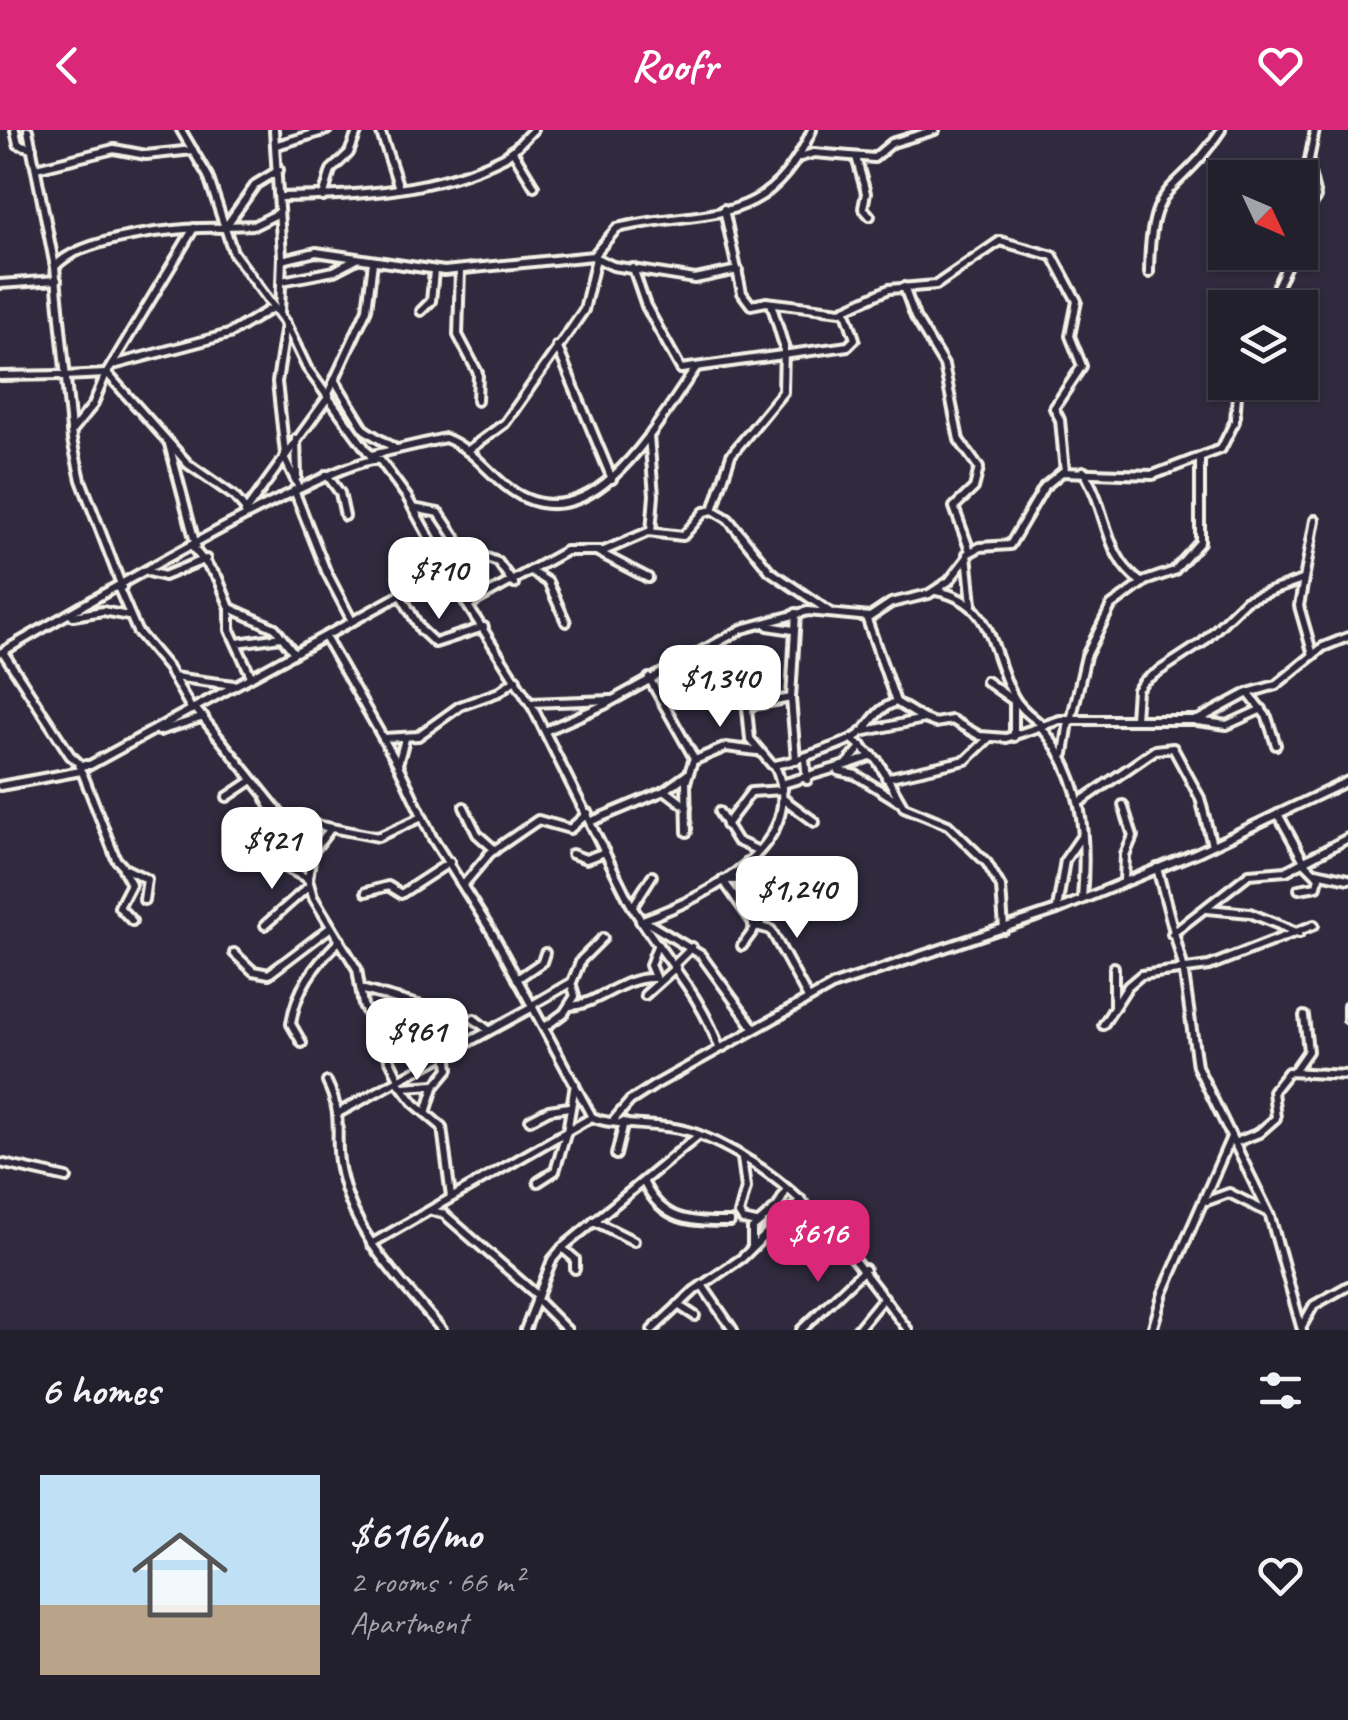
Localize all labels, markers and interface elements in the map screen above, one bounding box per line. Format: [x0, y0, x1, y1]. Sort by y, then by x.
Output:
text: Roofr [631, 37, 717, 94]
icon: back [40, 38, 95, 93]
icon: heart [1253, 38, 1308, 93]
north arrow [1208, 160, 1318, 270]
map controls [1208, 160, 1318, 400]
button: layers [1208, 290, 1318, 400]
pin: $710 [380, 537, 498, 622]
text: $710 [410, 549, 468, 590]
pin: $1,340 [639, 645, 801, 730]
text: $1,340 [681, 657, 759, 698]
pin: $921 [213, 807, 331, 892]
text: $921 [243, 819, 301, 860]
pin: $1,240 [716, 856, 878, 941]
text: $1,240 [758, 868, 836, 909]
pin: $961 [358, 998, 476, 1083]
text: $961 [388, 1010, 446, 1051]
pin: $616 [759, 1200, 877, 1285]
text: $616 [789, 1212, 847, 1253]
icon: filters [1253, 1363, 1308, 1418]
text: 6 homes [40, 1364, 159, 1417]
text: $616/mo [350, 1508, 481, 1561]
icon: home [120, 1515, 240, 1635]
icon: heart [1253, 1548, 1308, 1603]
text: 2 rooms · 66 m² [350, 1561, 523, 1602]
text: Apartment [350, 1602, 468, 1643]

